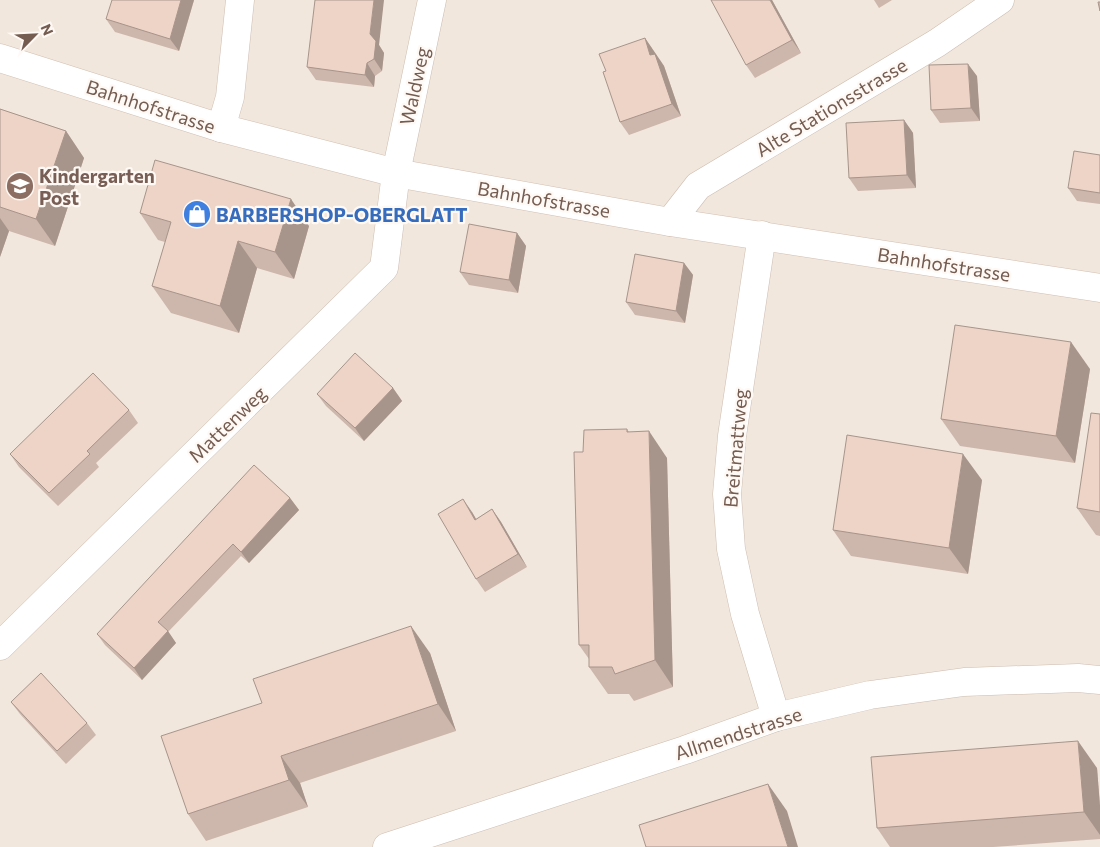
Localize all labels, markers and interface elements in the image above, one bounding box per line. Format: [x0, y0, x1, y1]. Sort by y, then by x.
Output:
north arrow [10, 10, 60, 60]
text: N [37, 21, 57, 38]
street label: Waldweg [395, 45, 433, 127]
street label: Alte Stationsstrasse [751, 53, 911, 161]
street label: Bahnhofstrasse [84, 74, 218, 138]
place label: Kindergarten Post [39, 164, 155, 209]
school or university icon: Kindergarten Post [5, 171, 35, 201]
street label: Bahnhofstrasse [476, 176, 612, 222]
shop icon: BARBERSHOP-OBERGLATT [182, 199, 212, 229]
place label: BARBERSHOP-OBERGLATT [216, 203, 467, 226]
street label: Bahnhofstrasse [876, 242, 1012, 286]
street label: Mattenweg [183, 381, 271, 467]
street label: Breitmattweg [718, 387, 752, 509]
street label: Allmendstrasse [672, 702, 804, 764]

